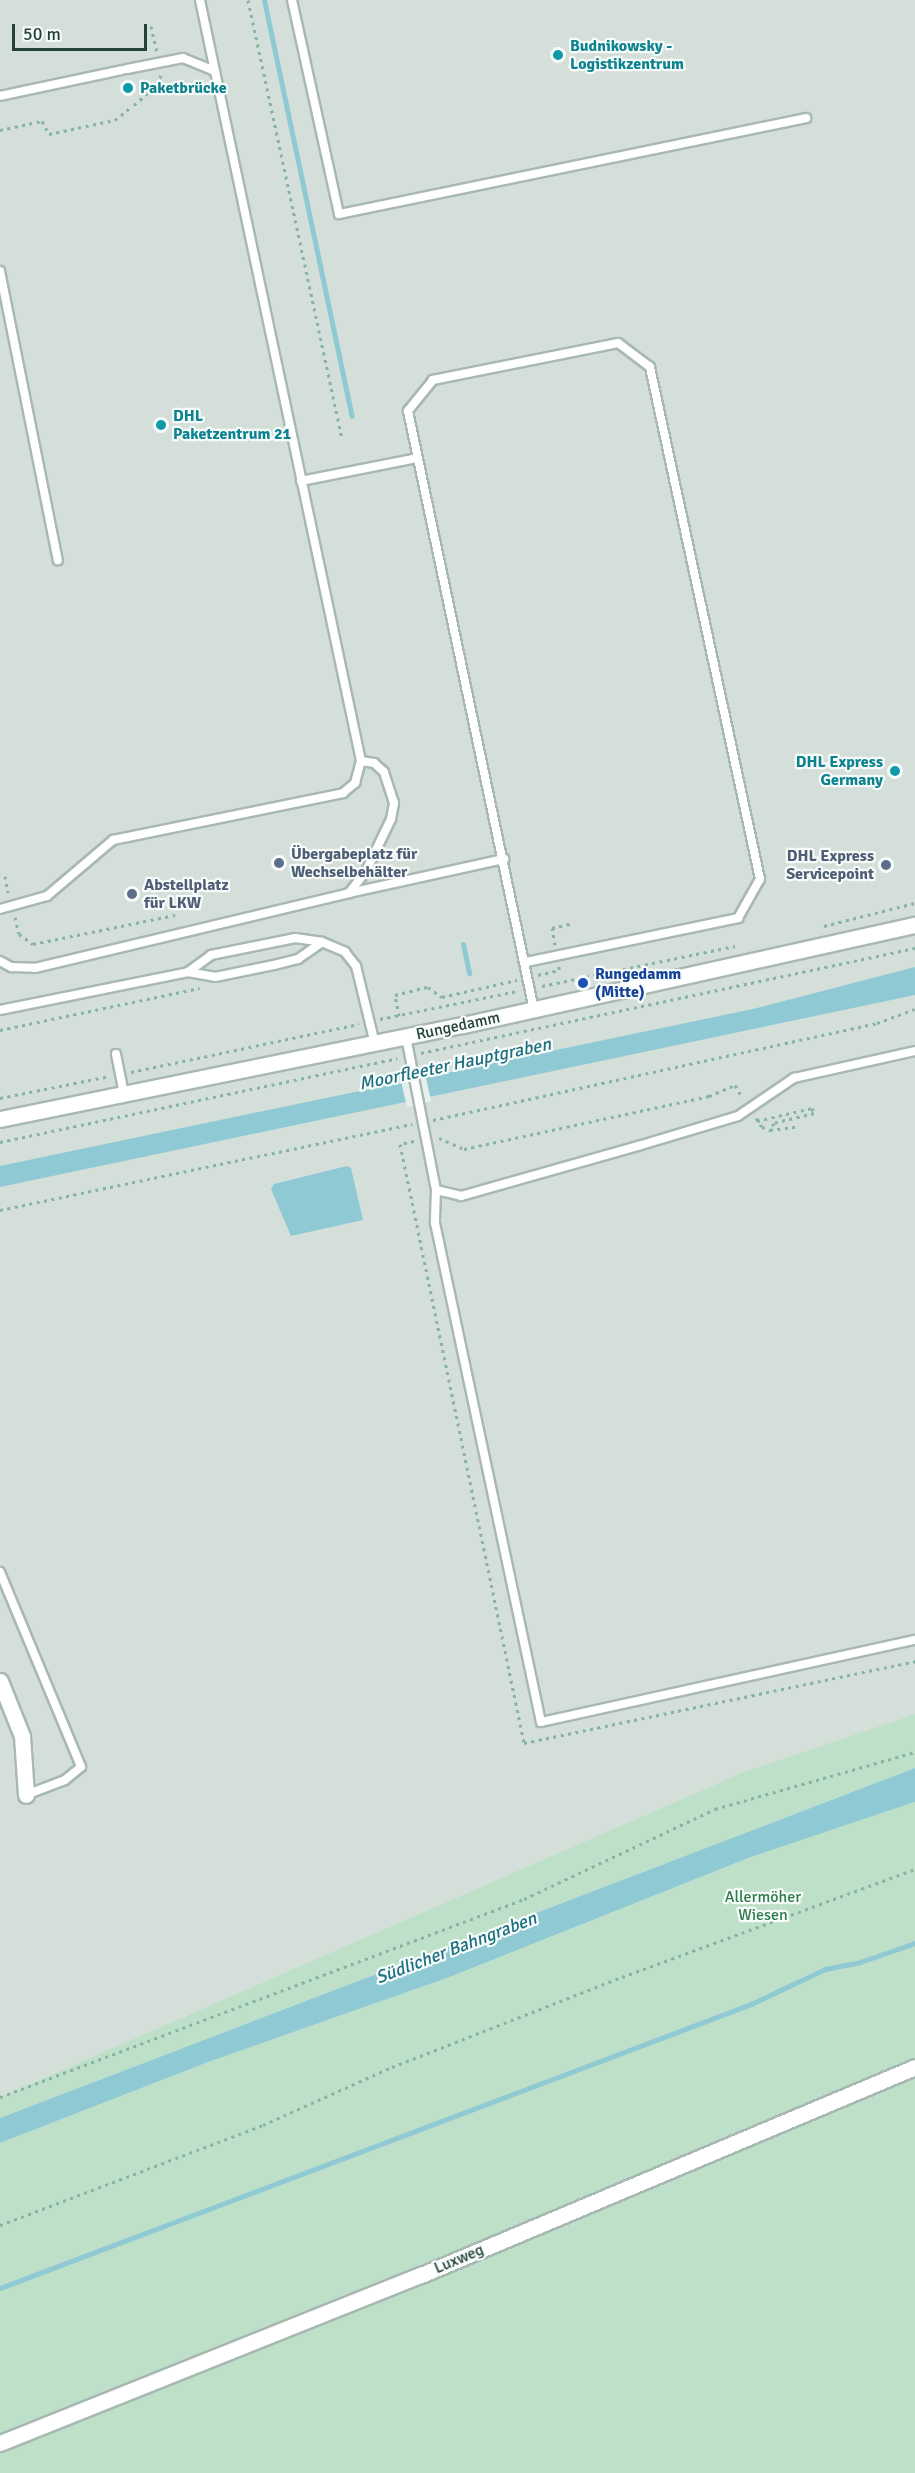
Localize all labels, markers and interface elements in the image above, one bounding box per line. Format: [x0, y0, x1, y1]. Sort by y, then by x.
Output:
scale bar [15, 12, 150, 50]
text: 50 m [23, 23, 61, 45]
place label: Budnikowsky - Logistikzentrum [570, 36, 684, 74]
marker: Budnikowsky - Logistikzentrum [551, 48, 565, 62]
place label: Paketbrücke [140, 78, 227, 98]
marker: Paketbrücke [121, 81, 135, 95]
place label: DHL Paketzentrum 21 [173, 406, 291, 444]
marker: DHL Paketzentrum 21 [154, 418, 168, 432]
place label: DHL Express Germany [796, 752, 883, 790]
marker: DHL Express Germany [888, 764, 902, 778]
place label: Übergabeplatz für Wechselbehälter [291, 844, 417, 882]
place label: DHL Express Servicepoint [786, 846, 874, 884]
marker: Übergabeplatz für Wechselbehälter [272, 856, 286, 870]
marker: DHL Express Servicepoint [879, 858, 893, 872]
place label: Abstellplatz für LKW [144, 875, 229, 913]
marker: Abstellplatz für LKW [125, 887, 139, 901]
place label: Rungedamm (Mitte) [595, 964, 681, 1002]
marker: Rungedamm (Mitte) [576, 976, 590, 990]
street label: Rungedamm [414, 1008, 502, 1044]
water label: Moorfleeter Hauptgraben [357, 1033, 553, 1095]
park label: Allermöher Wiesen [725, 1887, 801, 1925]
water label: Südlicher Bahngraben [373, 1907, 539, 1989]
street label: Luxweg [431, 2240, 487, 2278]

